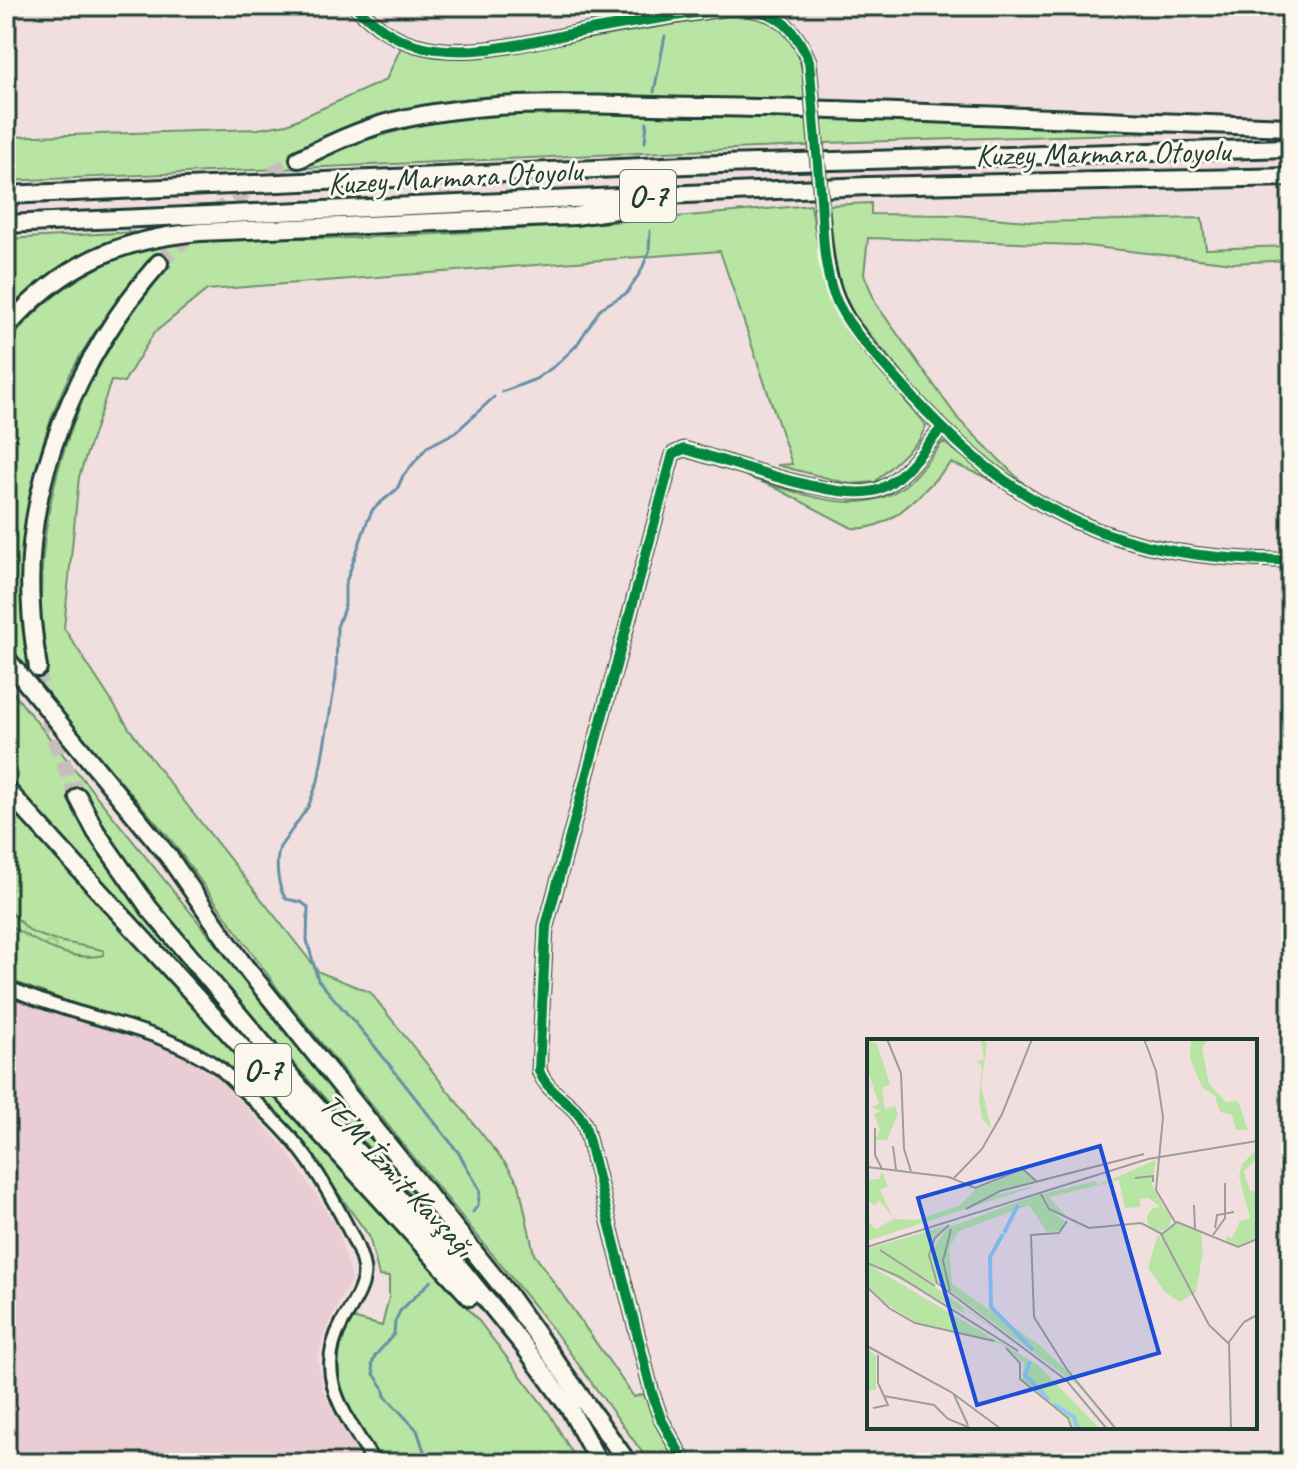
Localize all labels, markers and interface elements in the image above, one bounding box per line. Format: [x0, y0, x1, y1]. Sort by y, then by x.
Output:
street label: Kuzey Marmara Otoyolu [975, 130, 1233, 176]
street label: Kuzey Marmara Otoyolu [327, 150, 585, 204]
road number: O-7 [620, 170, 676, 222]
inset map [867, 1039, 1257, 1429]
road number: O-7 [235, 1044, 291, 1096]
street label: TEM İzmit Kavşağı [311, 1084, 485, 1267]

